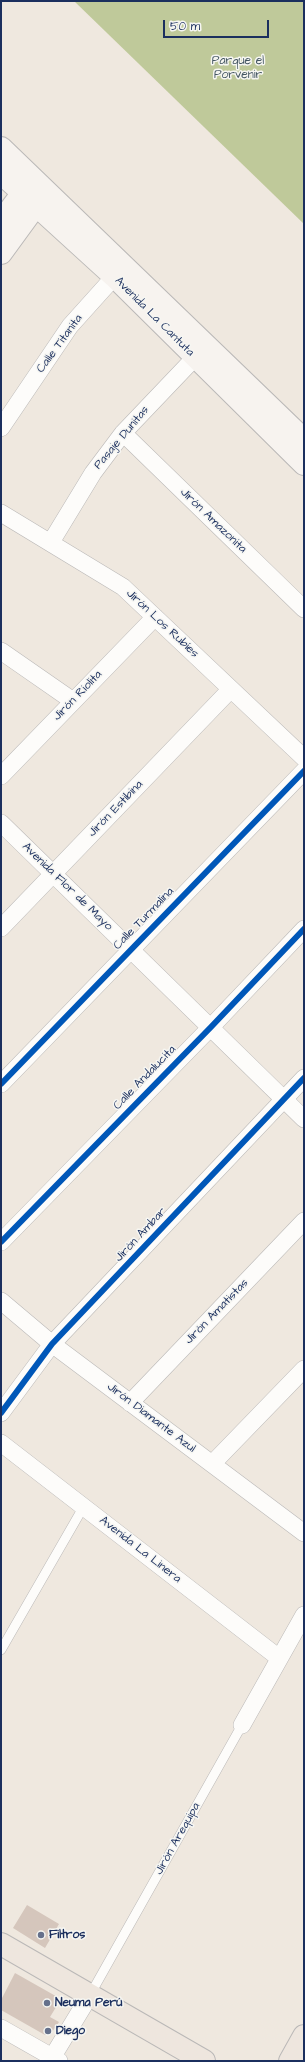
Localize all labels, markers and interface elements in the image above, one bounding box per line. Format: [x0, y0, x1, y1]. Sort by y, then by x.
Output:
scale bar [165, 12, 271, 38]
text: 50 m [170, 18, 200, 35]
park label: Parque el Porvenir [212, 54, 264, 82]
street label: Avenida La Cantuta [111, 274, 197, 360]
street label: Calle Titanita [34, 312, 86, 376]
street label: Pasaje Dunitas [91, 404, 153, 472]
street label: Jirón Amazonita [177, 486, 249, 556]
street label: Jirón Los Rubíes [123, 587, 201, 661]
street label: Jirón Riolita [51, 668, 105, 724]
street label: Jirón Estibina [86, 778, 146, 840]
street label: Avenida Flor de Mayo [19, 840, 115, 934]
street label: Calle Turmalina [111, 885, 177, 953]
street label: Calle Andalucita [111, 1043, 179, 1113]
street label: Jirón Ambar [112, 1205, 170, 1265]
street label: Jirón Amatistas [182, 1276, 252, 1348]
street label: Jirón Diamante Azul [104, 1380, 198, 1456]
street label: Avenida La Linera [96, 1514, 184, 1586]
street label: Jirón Arequipa [152, 1801, 204, 1877]
place label: Filtros [49, 1928, 85, 1942]
marker: Filtros [36, 1930, 46, 1940]
place label: Neuma Perú [55, 1996, 122, 2010]
marker: Neuma Perú [42, 1998, 52, 2008]
place label: Diego [56, 2024, 85, 2038]
marker: Diego [43, 2026, 53, 2036]

